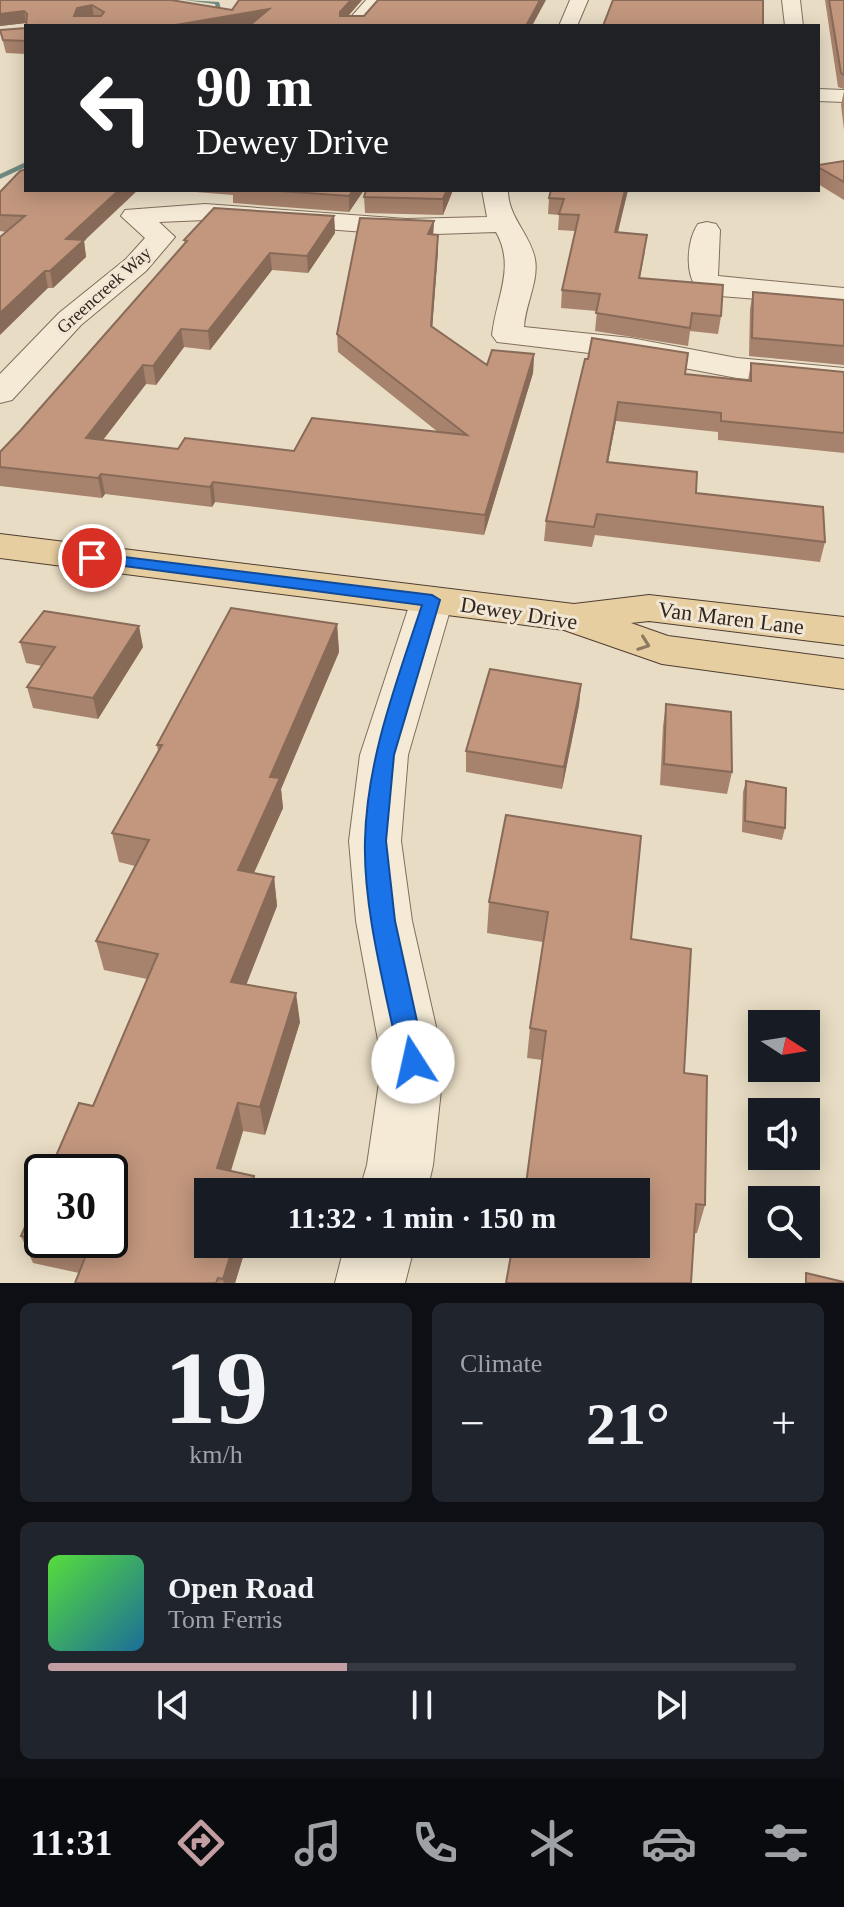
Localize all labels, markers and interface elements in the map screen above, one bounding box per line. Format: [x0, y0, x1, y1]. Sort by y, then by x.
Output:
icon: left [64, 56, 168, 160]
text: 90 m [196, 56, 313, 118]
text: Dewey Drive [196, 122, 389, 162]
street label: Greencreek Way [53, 243, 155, 337]
pin [58, 524, 126, 592]
icon: arrive [70, 536, 114, 580]
street label: Dewey Drive [459, 591, 579, 635]
street label: Van Maren Lane [657, 597, 805, 639]
one-way arrow [636, 634, 650, 650]
north arrow [748, 1010, 820, 1082]
map controls [748, 1010, 820, 1258]
position arrow [371, 1020, 455, 1104]
button: sound [748, 1098, 820, 1170]
speed limit sign: 30 [24, 1154, 128, 1258]
button: search [748, 1186, 820, 1258]
text: 11:32 · 1 min · 150 m [288, 1201, 556, 1234]
text: 19 [164, 1330, 268, 1445]
text: Climate [460, 1349, 542, 1378]
text: 21° [586, 1391, 670, 1457]
text: − [460, 1399, 485, 1448]
text: + [771, 1399, 796, 1448]
text: km/h [189, 1440, 243, 1469]
text: Open Road [168, 1571, 314, 1604]
text: Tom Ferris [168, 1605, 282, 1634]
icon: previous [151, 1683, 195, 1727]
icon: pause [400, 1683, 444, 1727]
icon: next [649, 1683, 693, 1727]
icon: directions [173, 1815, 229, 1871]
icon: music [290, 1815, 346, 1871]
icon: phone [407, 1815, 463, 1871]
icon: climate [524, 1815, 580, 1871]
icon: car [641, 1815, 697, 1871]
icon: filters [758, 1815, 814, 1871]
text: 11:31 [30, 1823, 112, 1863]

